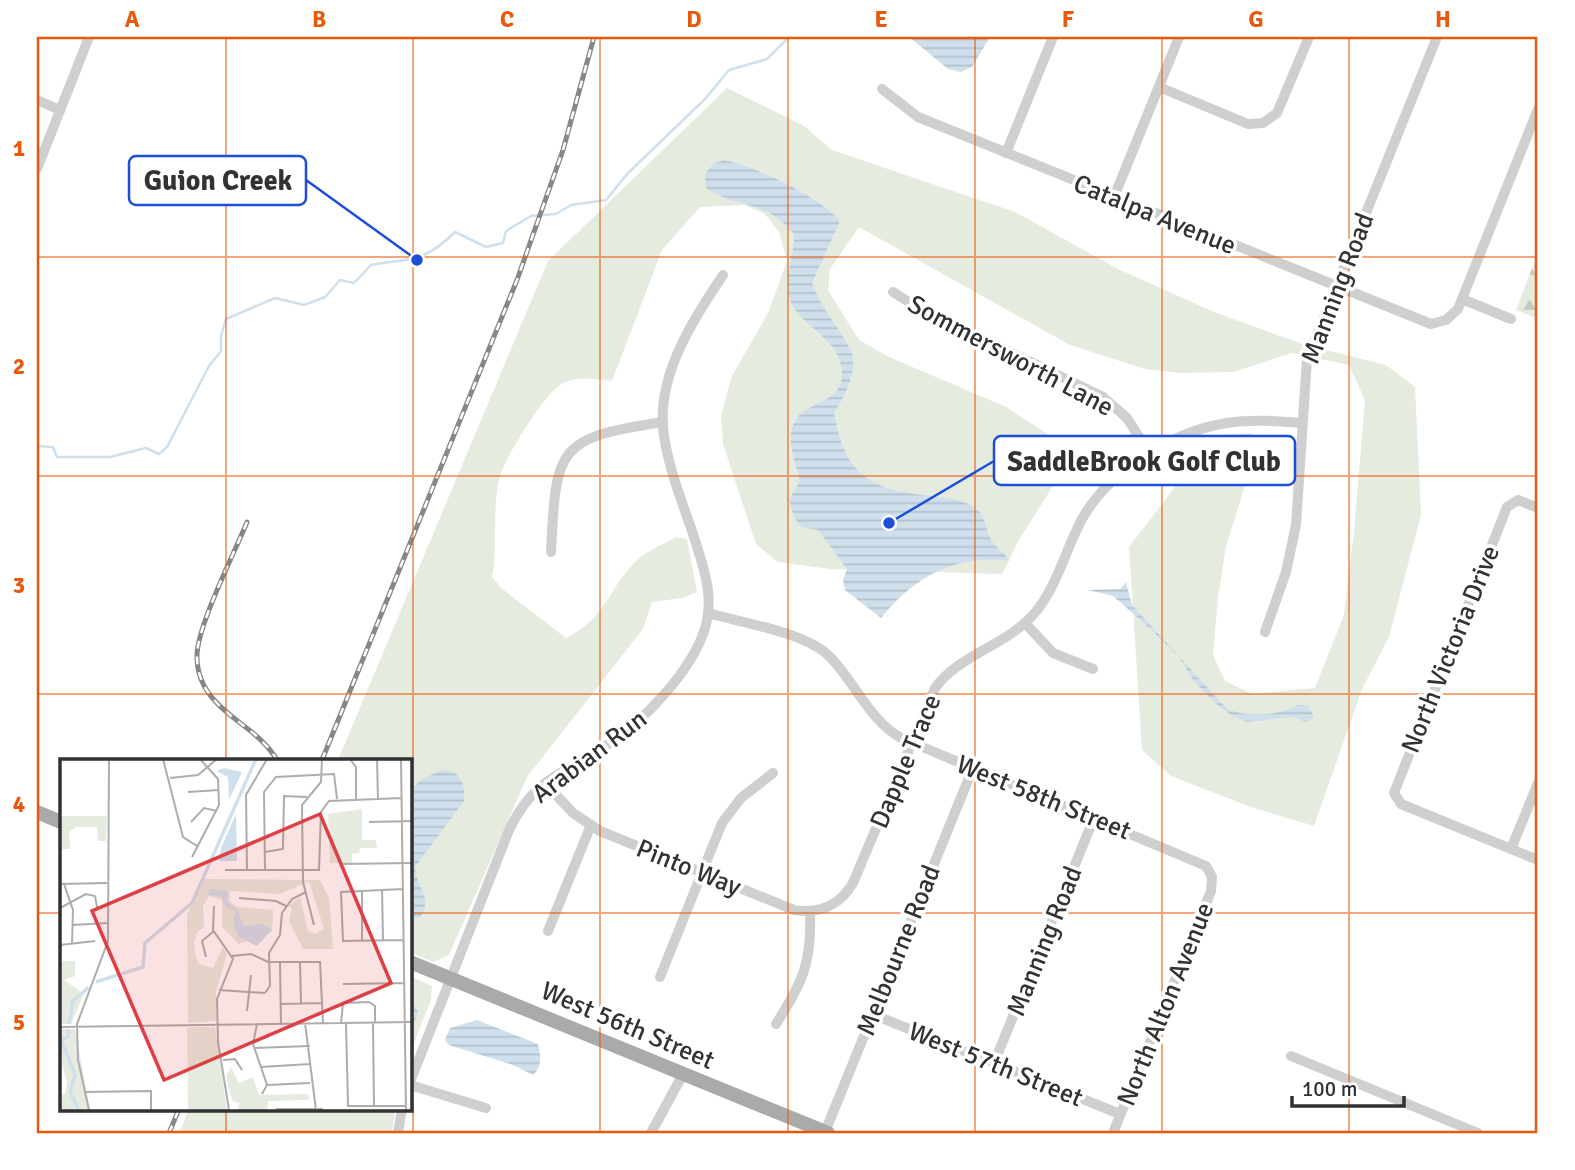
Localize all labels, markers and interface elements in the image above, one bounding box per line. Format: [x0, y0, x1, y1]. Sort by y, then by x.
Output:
text: A [125, 5, 140, 34]
text: B [312, 5, 326, 34]
text: C [500, 5, 514, 34]
text: D [686, 5, 702, 34]
text: E [874, 5, 888, 34]
text: F [1062, 5, 1074, 34]
text: G [1248, 5, 1264, 34]
text: H [1435, 5, 1451, 34]
text: 1 [13, 134, 25, 163]
callout: Guion Creek [129, 156, 306, 205]
text: Guion Creek [144, 164, 293, 198]
street label: Catalpa Avenue [1069, 168, 1241, 262]
street label: Manning Road [1295, 208, 1381, 368]
street label: Sommersworth Lane [902, 288, 1119, 424]
text: 2 [13, 352, 25, 381]
callout: SaddleBrook Golf Club [994, 436, 1295, 485]
text: SaddleBrook Golf Club [1007, 445, 1281, 479]
street label: North Victoria Drive [1395, 541, 1507, 758]
text: 3 [13, 571, 25, 600]
street label: Dapple Trace [863, 690, 949, 833]
street label: Arabian Run [526, 703, 653, 810]
street label: West 58th Street [952, 748, 1135, 847]
inset map [60, 759, 411, 1110]
text: 4 [13, 790, 25, 819]
street label: Pinto Way [632, 832, 746, 903]
street label: Melbourne Road [850, 860, 948, 1040]
street label: Manning Road [1000, 862, 1090, 1021]
street label: North Alton Avenue [1110, 898, 1221, 1111]
street label: West 56th Street [536, 975, 719, 1077]
text: 5 [13, 1008, 25, 1037]
street label: West 57th Street [904, 1015, 1087, 1114]
scale bar [1292, 1065, 1404, 1109]
text: 100 m [1302, 1076, 1357, 1102]

